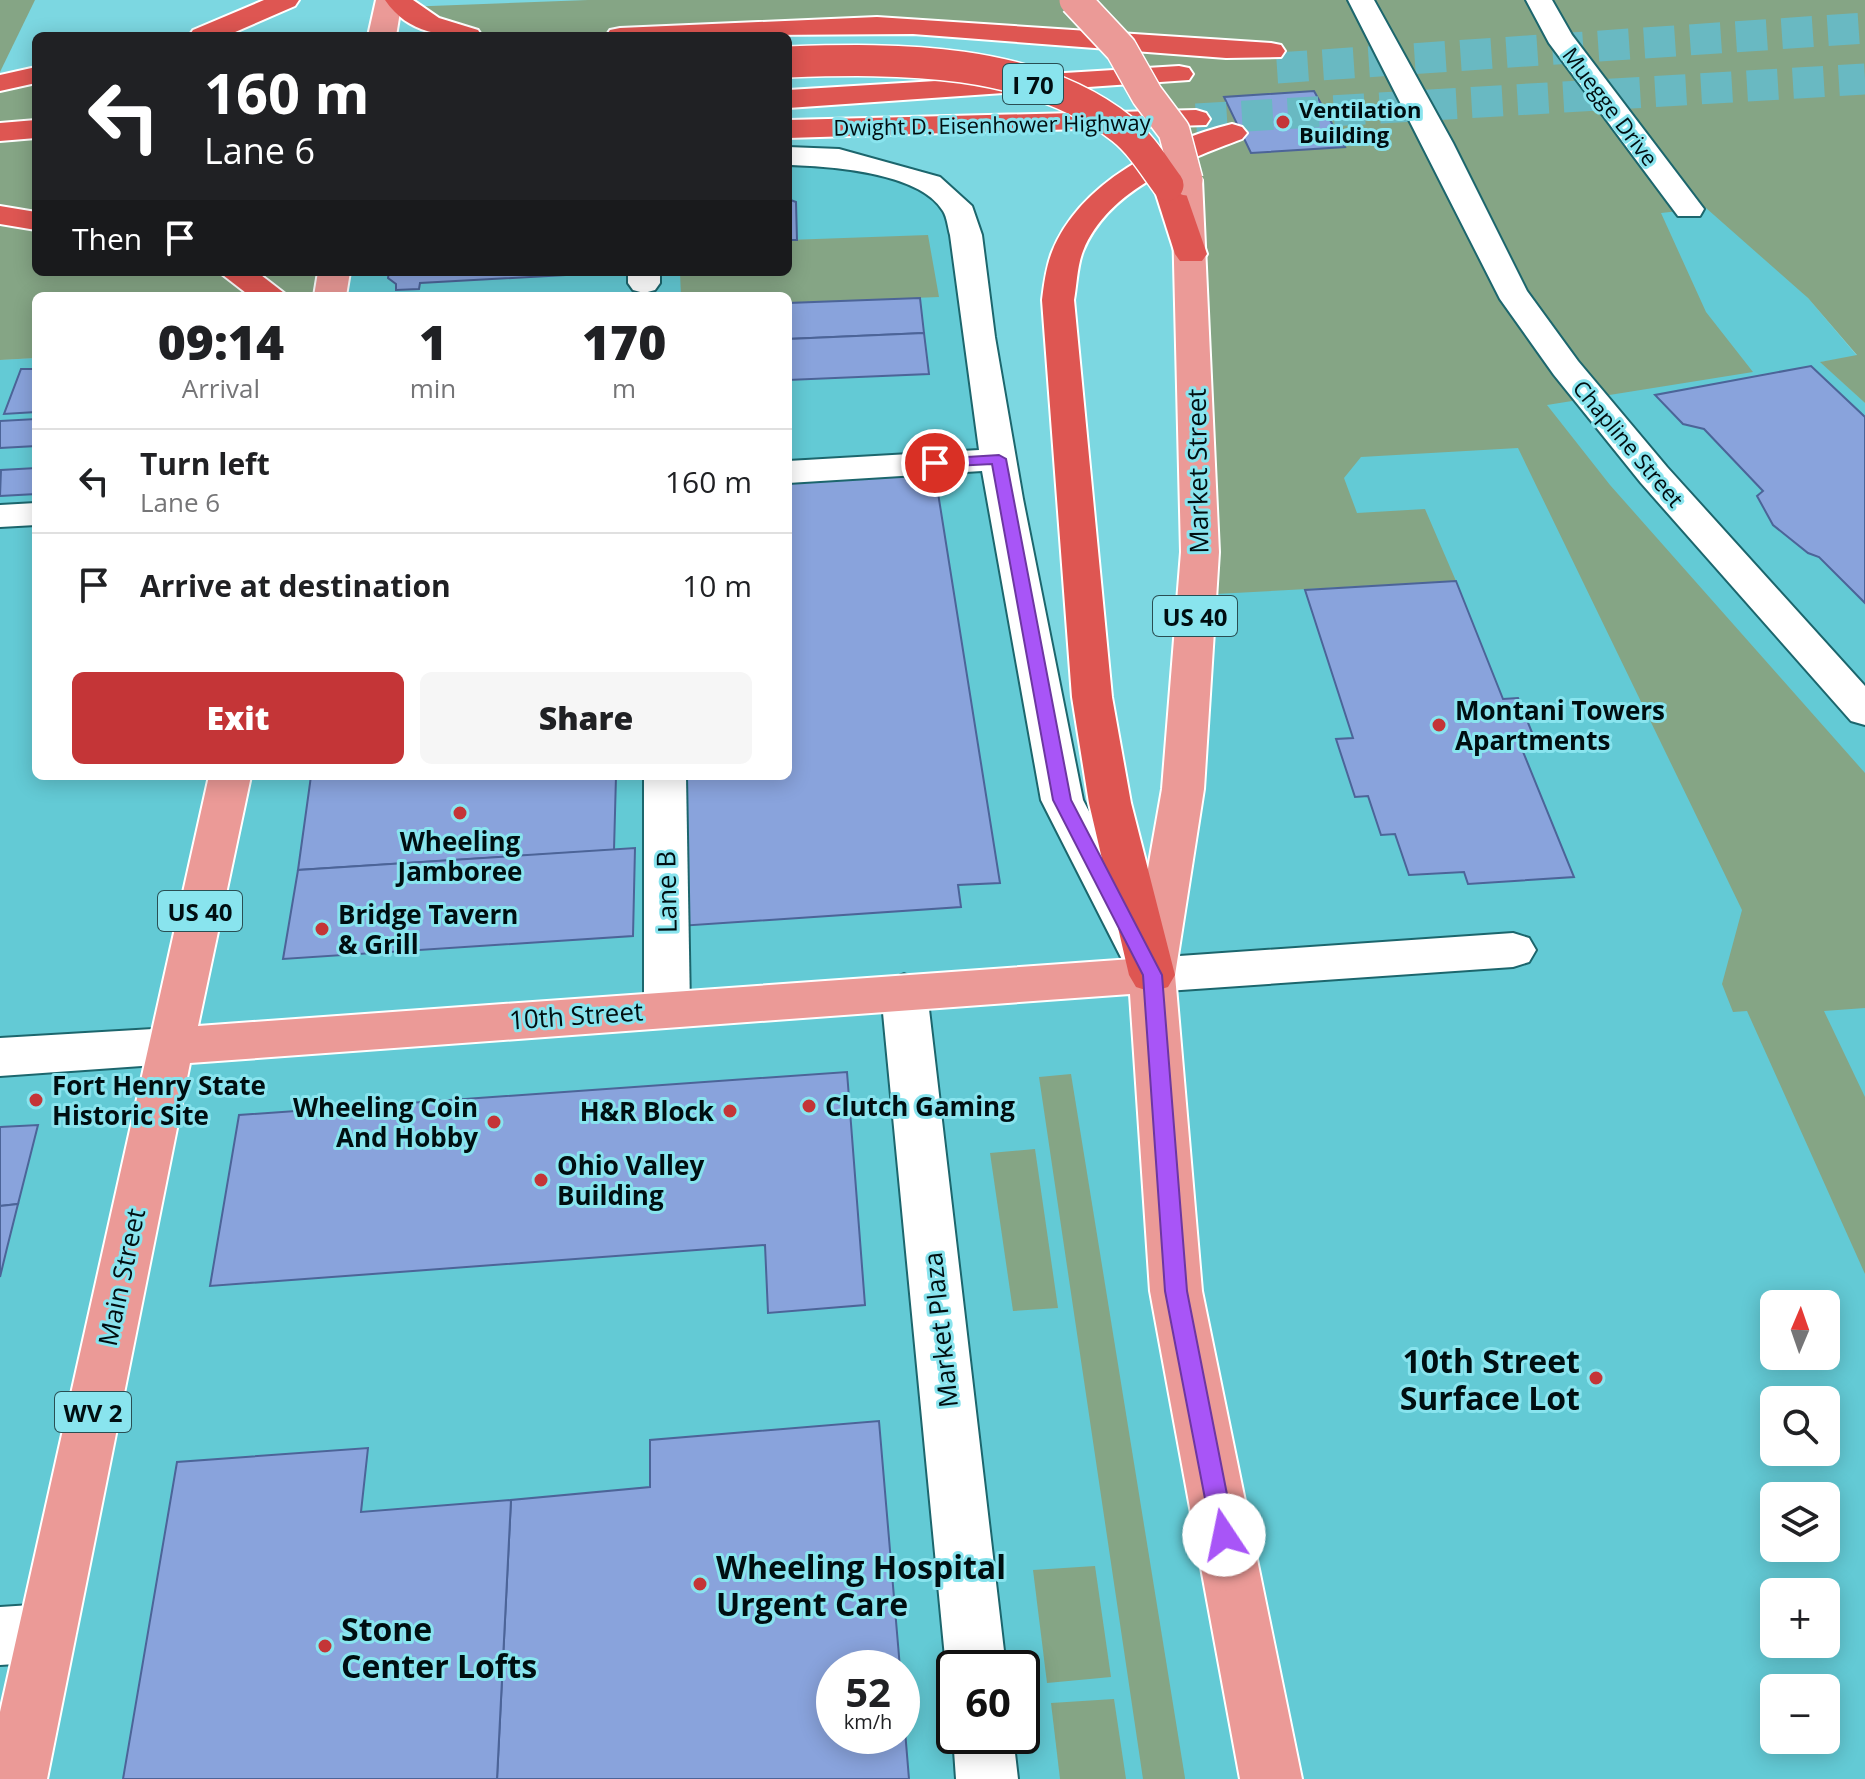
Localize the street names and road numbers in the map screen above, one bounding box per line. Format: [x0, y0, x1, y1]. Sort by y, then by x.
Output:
street label: Muegge Drive [1556, 40, 1666, 172]
road number: I 70 [1003, 64, 1063, 104]
street label: Dwight D. Eisenhower Highway [833, 106, 1152, 142]
street label: Chapline Street [1567, 373, 1691, 513]
street label: Market Street [1178, 388, 1216, 554]
road number: US 40 [1153, 596, 1237, 636]
street label: Lane B [647, 851, 685, 933]
road number: US 40 [158, 891, 242, 931]
street label: 10th Street [508, 992, 644, 1038]
street label: Main Street [89, 1205, 153, 1349]
street label: Market Plaza [914, 1251, 966, 1409]
road number: WV 2 [55, 1392, 131, 1432]

